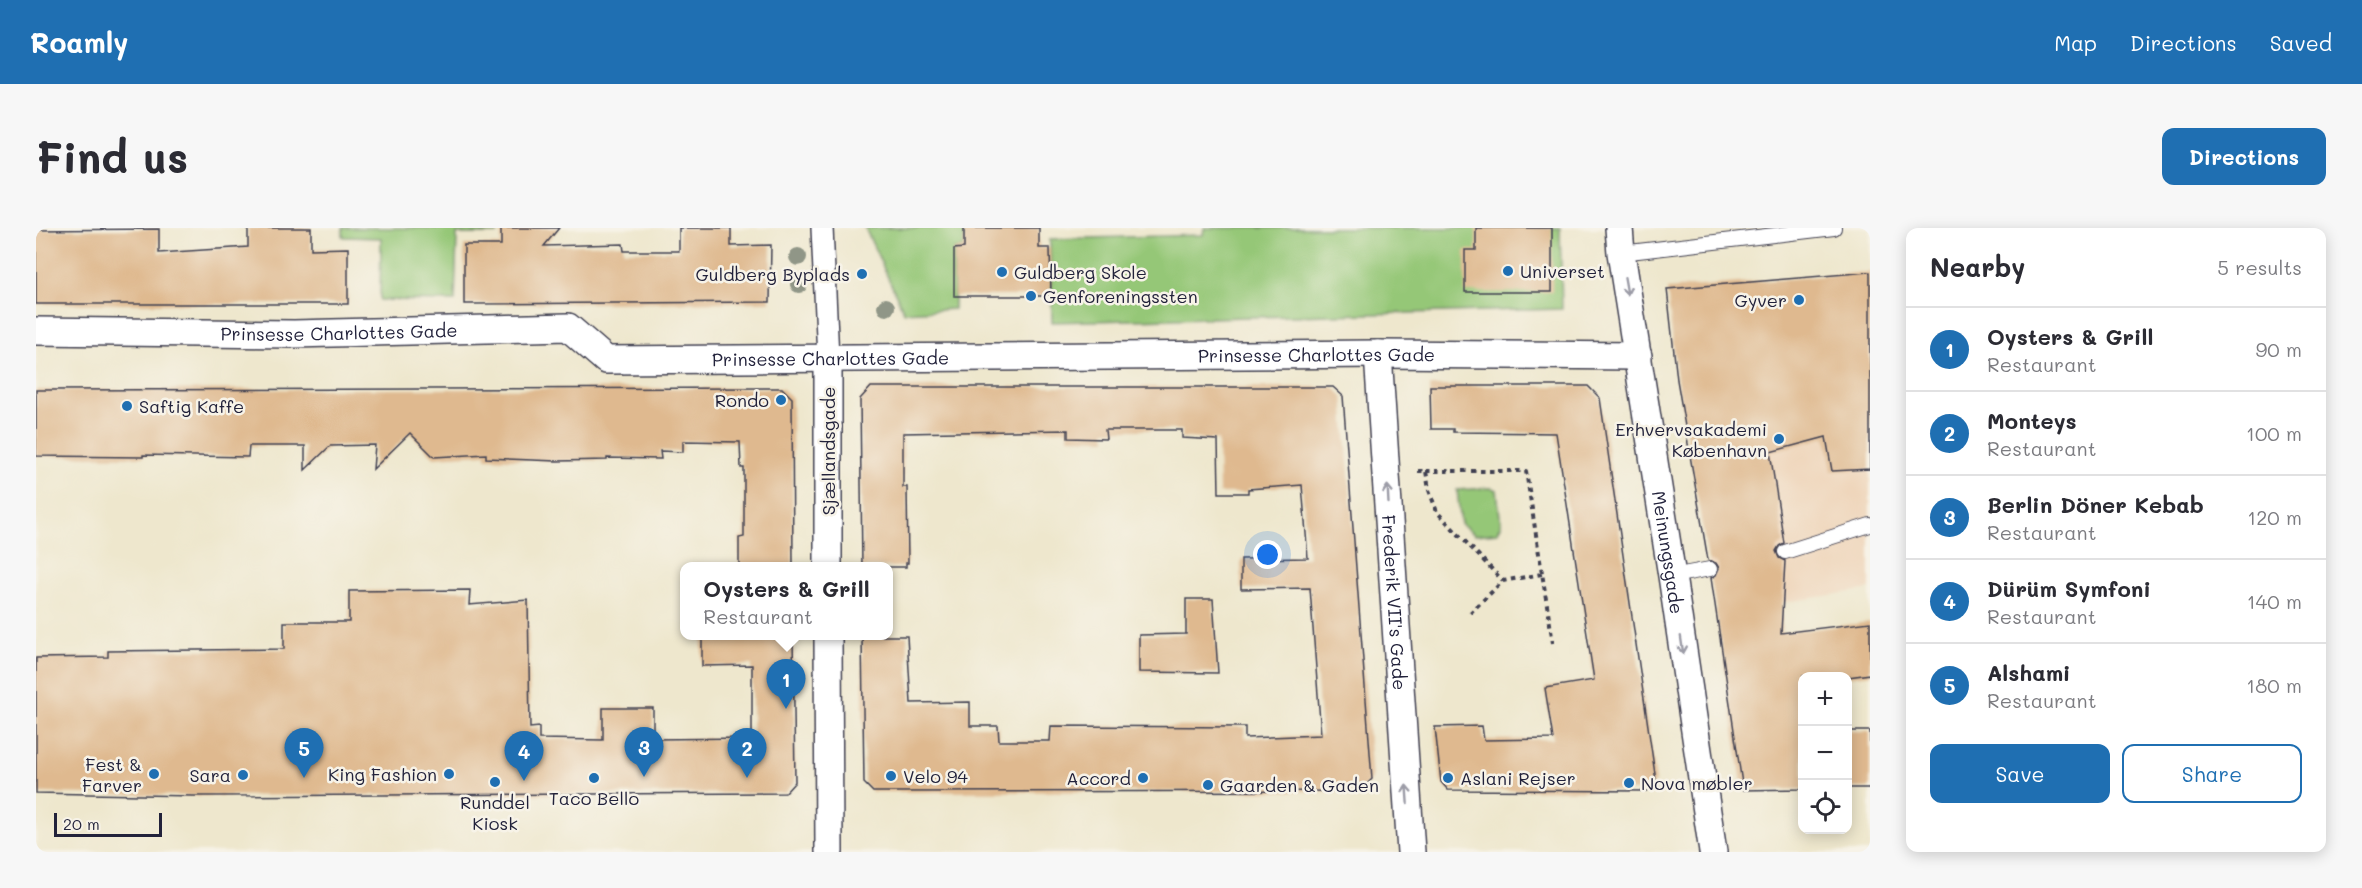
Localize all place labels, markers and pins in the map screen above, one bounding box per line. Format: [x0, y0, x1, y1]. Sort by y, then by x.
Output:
place label: Universet [1520, 259, 1605, 283]
place label: Guldberg Skole [1014, 260, 1147, 284]
place label: Guldberg Byplads [695, 262, 850, 286]
marker: Universet [1501, 264, 1515, 278]
marker: Guldberg Skole [995, 265, 1009, 279]
marker: Guldberg Byplads [855, 267, 869, 281]
place label: Genforeningssten [1043, 284, 1198, 308]
place label: Gyver [1735, 288, 1787, 312]
marker: Genforeningssten [1024, 289, 1038, 303]
marker: Gyver [1792, 293, 1806, 307]
place label: Rondo [715, 388, 769, 412]
marker: Rondo [774, 393, 788, 407]
place label: Saftig Kaffe [139, 394, 244, 418]
marker: Saftig Kaffe [120, 399, 134, 413]
place label: Erhvervsakademi København [1615, 417, 1767, 462]
marker: Erhvervsakademi København [1772, 432, 1786, 446]
pin: 1 [766, 660, 806, 709]
pin: 5 [284, 728, 324, 778]
pin: 3 [624, 728, 664, 777]
pin: 2 [728, 728, 766, 778]
pin: 4 [504, 732, 544, 781]
place label: Fest & Farver [82, 752, 142, 797]
place label: King Fashion [328, 762, 437, 786]
place label: Sara [189, 763, 231, 787]
place label: Velo 94 [903, 764, 968, 788]
place label: Accord [1066, 766, 1131, 790]
place label: Aslani Rejser [1460, 766, 1576, 790]
marker: Fest & Farver [147, 767, 161, 781]
marker: King Fashion [442, 767, 456, 781]
marker: Sara [236, 768, 250, 782]
marker: Velo 94 [884, 769, 898, 783]
marker: Taco Bello [587, 771, 601, 785]
marker: Accord [1136, 771, 1150, 785]
marker: Aslani Rejser [1441, 771, 1455, 785]
place label: Nova møbler [1641, 771, 1753, 795]
place label: Gaarden & Gaden [1220, 773, 1379, 797]
marker: Runddel Kiosk [488, 775, 502, 789]
marker: Nova møbler [1622, 776, 1636, 790]
marker: Gaarden & Gaden [1201, 778, 1215, 792]
place label: Taco Bello [549, 786, 639, 810]
place label: Runddel Kiosk [460, 790, 530, 835]

